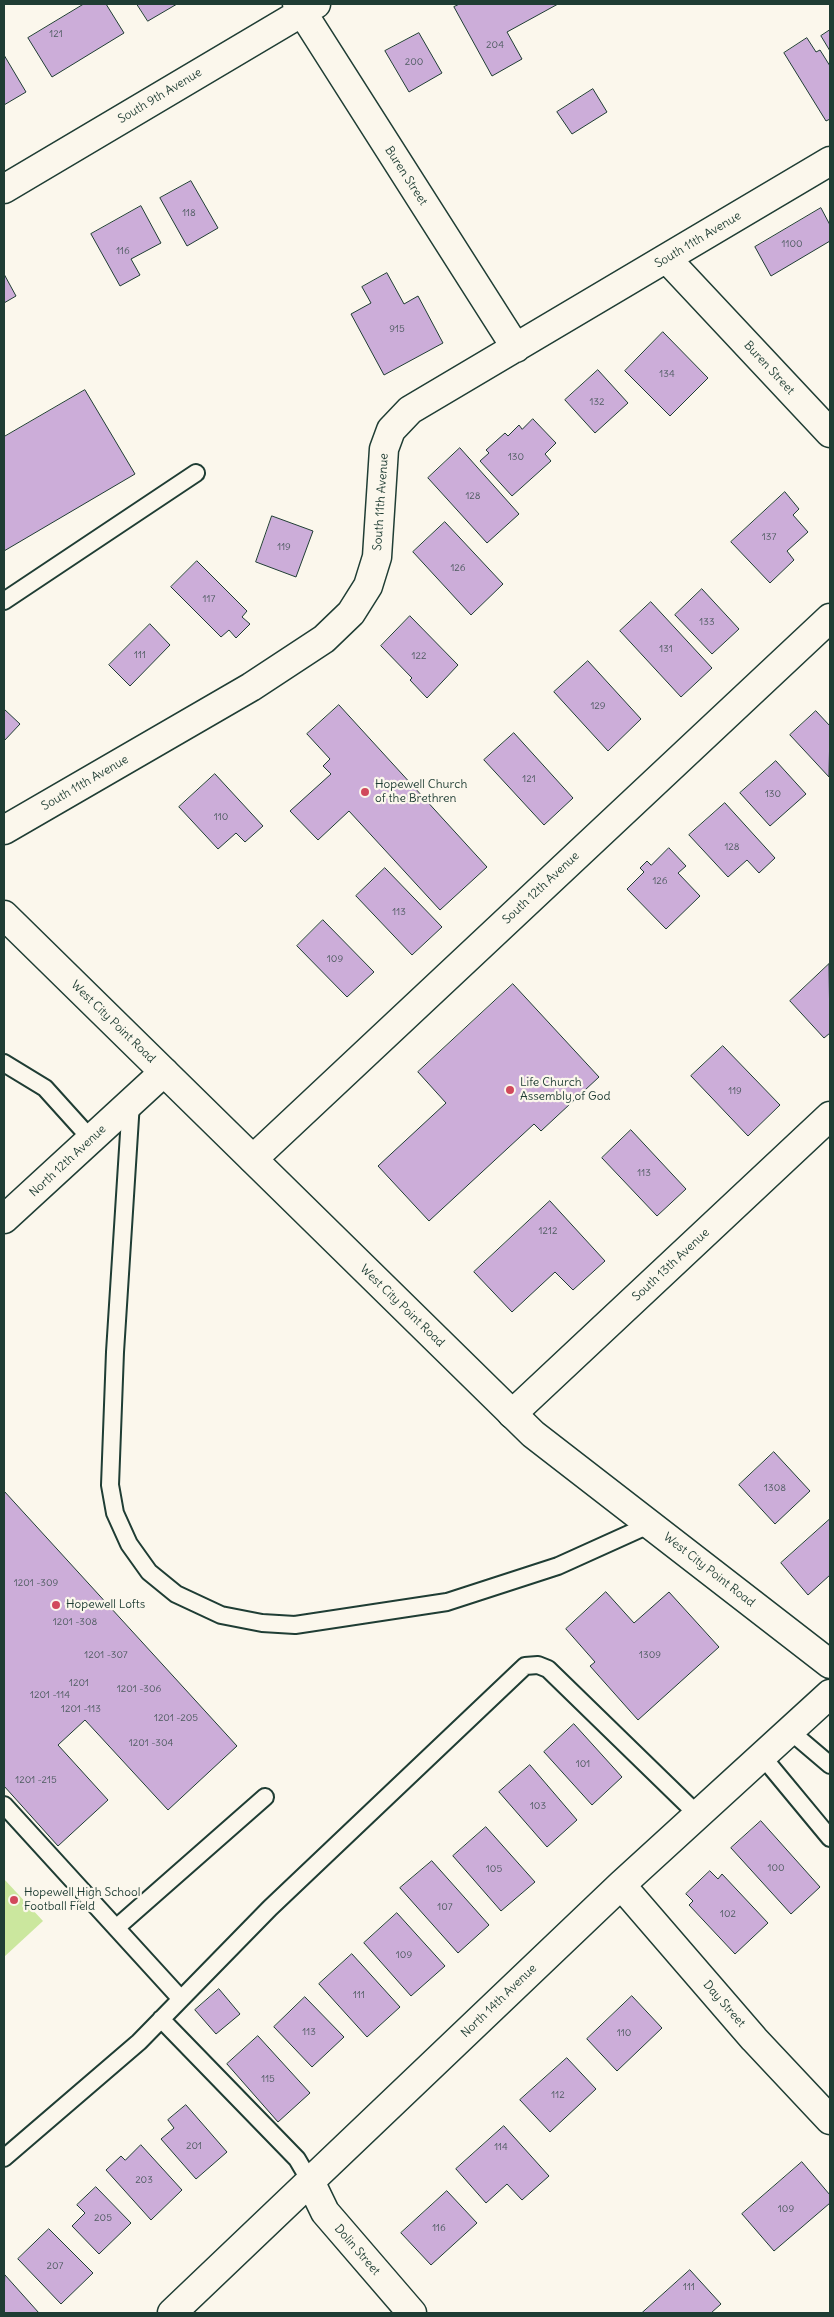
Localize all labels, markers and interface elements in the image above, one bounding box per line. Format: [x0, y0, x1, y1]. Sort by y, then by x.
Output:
house number: 121 [49, 28, 63, 40]
house number: 204 [486, 39, 504, 51]
house number: 200 [405, 56, 423, 68]
street label: South 9th Avenue [115, 65, 205, 127]
street label: Buren Street [382, 144, 430, 208]
house number: 118 [182, 207, 196, 219]
street label: South 11th Avenue [652, 209, 744, 271]
house number: 1100 [781, 238, 803, 250]
house number: 116 [116, 245, 130, 257]
house number: 915 [389, 323, 405, 335]
street label: Buren Street [741, 338, 797, 398]
house number: 134 [659, 368, 675, 380]
house number: 132 [589, 396, 605, 408]
house number: 130 [508, 451, 524, 463]
street label: South 11th Avenue [370, 453, 392, 551]
house number: 128 [465, 490, 481, 502]
house number: 137 [762, 531, 776, 543]
house number: 119 [277, 541, 291, 553]
house number: 126 [450, 562, 466, 574]
house number: 117 [203, 593, 215, 605]
house number: 133 [699, 616, 715, 628]
house number: 131 [659, 643, 673, 655]
house number: 111 [134, 649, 146, 661]
house number: 122 [412, 650, 426, 662]
house number: 129 [590, 700, 606, 712]
street label: South 11th Avenue [39, 752, 131, 814]
house number: 121 [522, 773, 536, 785]
place label: Hopewell Church of the Brethren [375, 778, 467, 806]
marker: Hopewell Church of the Brethren [359, 786, 371, 798]
house number: 130 [765, 788, 781, 800]
house number: 110 [214, 811, 228, 823]
house number: 128 [724, 841, 740, 853]
street label: South 12th Avenue [500, 849, 582, 927]
house number: 126 [652, 875, 668, 887]
house number: 113 [392, 906, 406, 918]
house number: 109 [327, 953, 343, 965]
street label: West City Point Road [68, 978, 158, 1066]
place label: Life Church Assembly of God [520, 1076, 611, 1104]
marker: Life Church Assembly of God [504, 1084, 516, 1096]
house number: 119 [728, 1085, 742, 1097]
street label: North 12th Avenue [27, 1122, 109, 1200]
house number: 113 [637, 1167, 651, 1179]
house number: 1212 [539, 1225, 557, 1237]
street label: South 13th Avenue [630, 1226, 712, 1304]
street label: West City Point Road [357, 1262, 447, 1350]
house number: 1308 [764, 1482, 786, 1494]
street label: West City Point Road [660, 1530, 758, 1610]
house number: 1201 -309 [14, 1577, 58, 1589]
place label: Hopewell Lofts [66, 1598, 145, 1612]
marker: Hopewell Lofts [50, 1599, 62, 1611]
house number: 1201 -308 [53, 1616, 97, 1628]
house number: 1201 -307 [84, 1649, 128, 1661]
house number: 1309 [639, 1649, 661, 1661]
house number: 1201 [69, 1677, 89, 1689]
house number: 1201 -306 [117, 1683, 161, 1695]
house number: 1201 -114 [30, 1689, 70, 1701]
house number: 1201 -113 [61, 1703, 101, 1715]
house number: 1201 -205 [154, 1712, 198, 1724]
house number: 1201 -304 [129, 1737, 173, 1749]
house number: 101 [576, 1758, 590, 1770]
house number: 1201 -215 [15, 1774, 57, 1786]
house number: 103 [530, 1800, 546, 1812]
house number: 100 [767, 1862, 785, 1874]
house number: 105 [486, 1863, 502, 1875]
place label: Hopewell High School Football Field [24, 1886, 140, 1914]
marker: Hopewell High School Football Field [8, 1894, 20, 1906]
house number: 107 [437, 1901, 453, 1913]
house number: 102 [720, 1908, 736, 1920]
house number: 109 [396, 1949, 412, 1961]
street label: North 14th Avenue [458, 1961, 540, 2041]
street label: Day Street [700, 1978, 748, 2030]
house number: 111 [353, 1989, 365, 2001]
house number: 113 [302, 2026, 316, 2038]
house number: 110 [617, 2027, 631, 2039]
house number: 115 [261, 2073, 275, 2085]
house number: 112 [551, 2089, 565, 2101]
house number: 201 [186, 2140, 202, 2152]
house number: 114 [494, 2141, 508, 2153]
house number: 203 [135, 2174, 153, 2186]
house number: 109 [778, 2203, 794, 2215]
house number: 205 [94, 2212, 112, 2224]
street label: Dolin Street [331, 2222, 383, 2278]
house number: 116 [432, 2222, 446, 2234]
house number: 207 [47, 2260, 63, 2272]
house number: 111 [683, 2281, 695, 2293]

